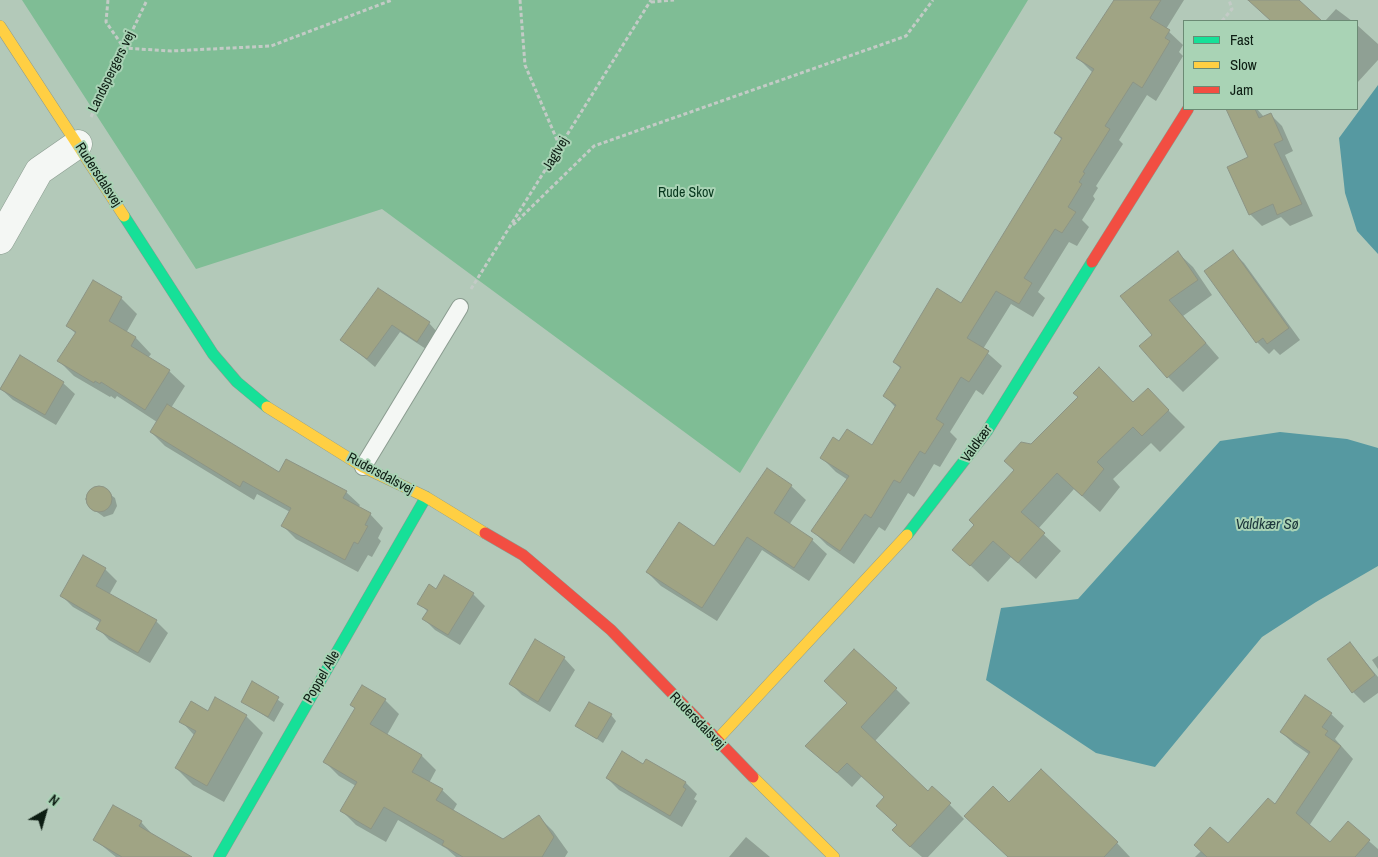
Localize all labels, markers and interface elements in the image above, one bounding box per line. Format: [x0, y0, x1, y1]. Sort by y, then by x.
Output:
legend [1183, 20, 1358, 110]
street label: Landspergers vej [85, 29, 139, 115]
text: Fast [1230, 29, 1253, 50]
text: Slow [1230, 54, 1257, 75]
text: Jam [1230, 79, 1253, 100]
street label: Jagtvej [539, 134, 573, 174]
street label: Rudersdalsvej [71, 140, 125, 210]
park label: Rude Skov [658, 185, 714, 201]
street label: Valdkær [958, 422, 996, 466]
street label: Rudersdalsvej [344, 450, 416, 498]
water label: Valdkær Sø [1235, 516, 1299, 534]
street label: Poppel Alle [300, 648, 344, 706]
street label: Rudersdalsvej [666, 689, 728, 753]
north arrow [20, 787, 70, 837]
text: N [45, 791, 63, 810]

